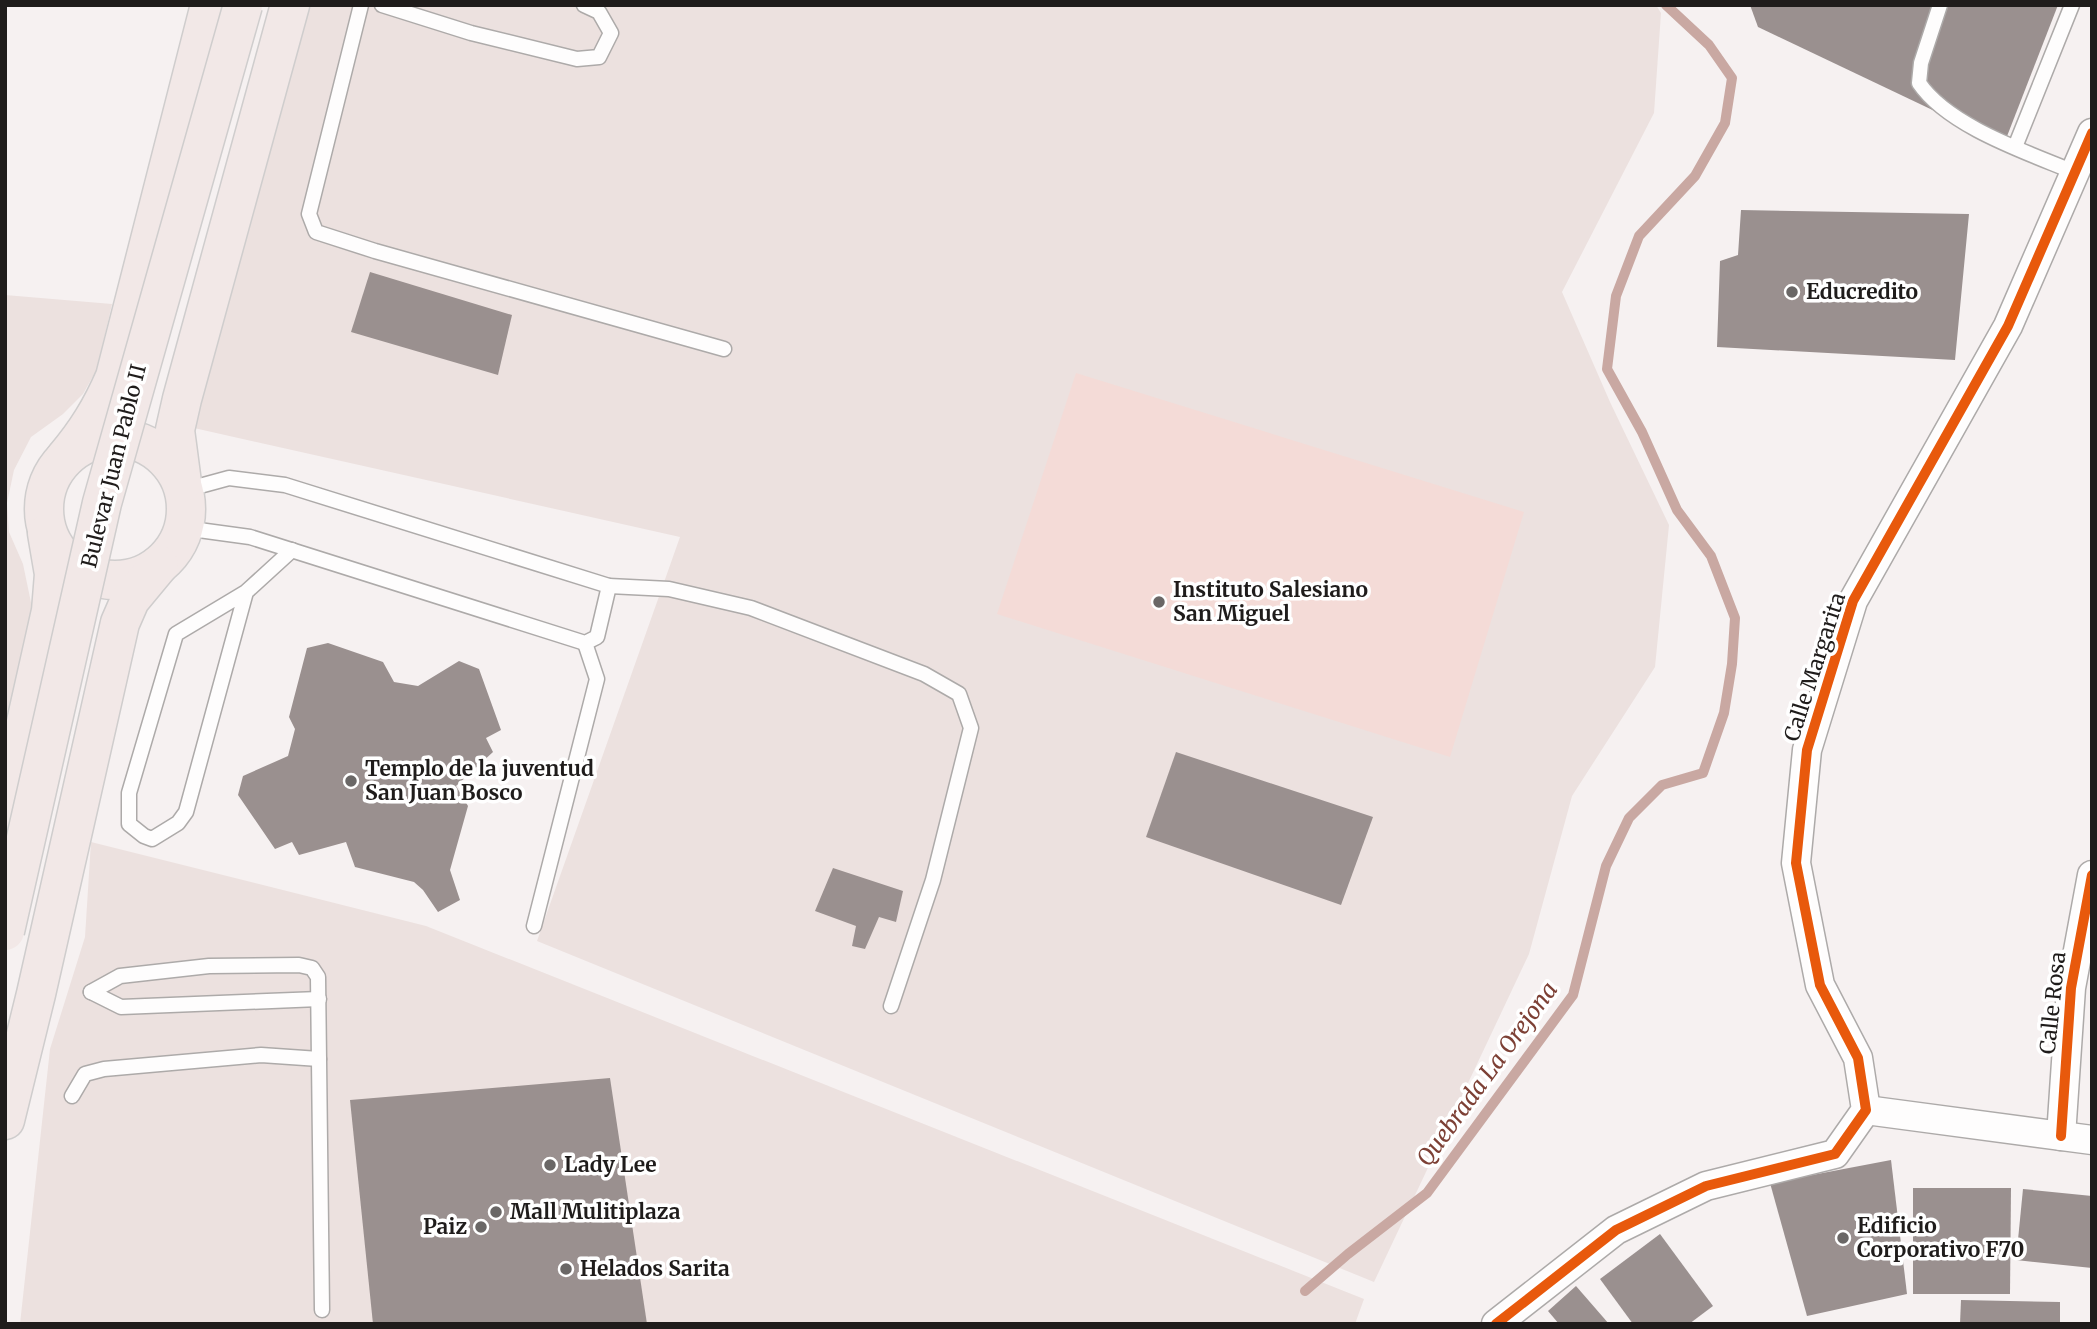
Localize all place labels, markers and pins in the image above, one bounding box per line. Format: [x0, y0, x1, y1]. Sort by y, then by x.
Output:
place label: Educredito [1806, 278, 1918, 305]
marker: Educredito [1784, 284, 1800, 300]
place label: Instituto Salesiano San Miguel [1173, 576, 1368, 627]
marker: Instituto Salesiano San Miguel [1151, 594, 1167, 610]
place label: Templo de la juventud San Juan Bosco [365, 755, 594, 806]
marker: Templo de la juventud San Juan Bosco [343, 773, 359, 789]
place label: Lady Lee [564, 1151, 657, 1178]
marker: Lady Lee [542, 1157, 558, 1173]
place label: Mall Mulitiplaza [510, 1198, 681, 1225]
marker: Mall Mulitiplaza [488, 1204, 504, 1220]
place label: Edificio Corporativo F70 [1857, 1212, 2024, 1263]
place label: Paiz [423, 1213, 467, 1240]
marker: Paiz [473, 1219, 489, 1235]
marker: Edificio Corporativo F70 [1835, 1230, 1851, 1246]
place label: Helados Sarita [580, 1255, 730, 1282]
marker: Helados Sarita [558, 1261, 574, 1277]

